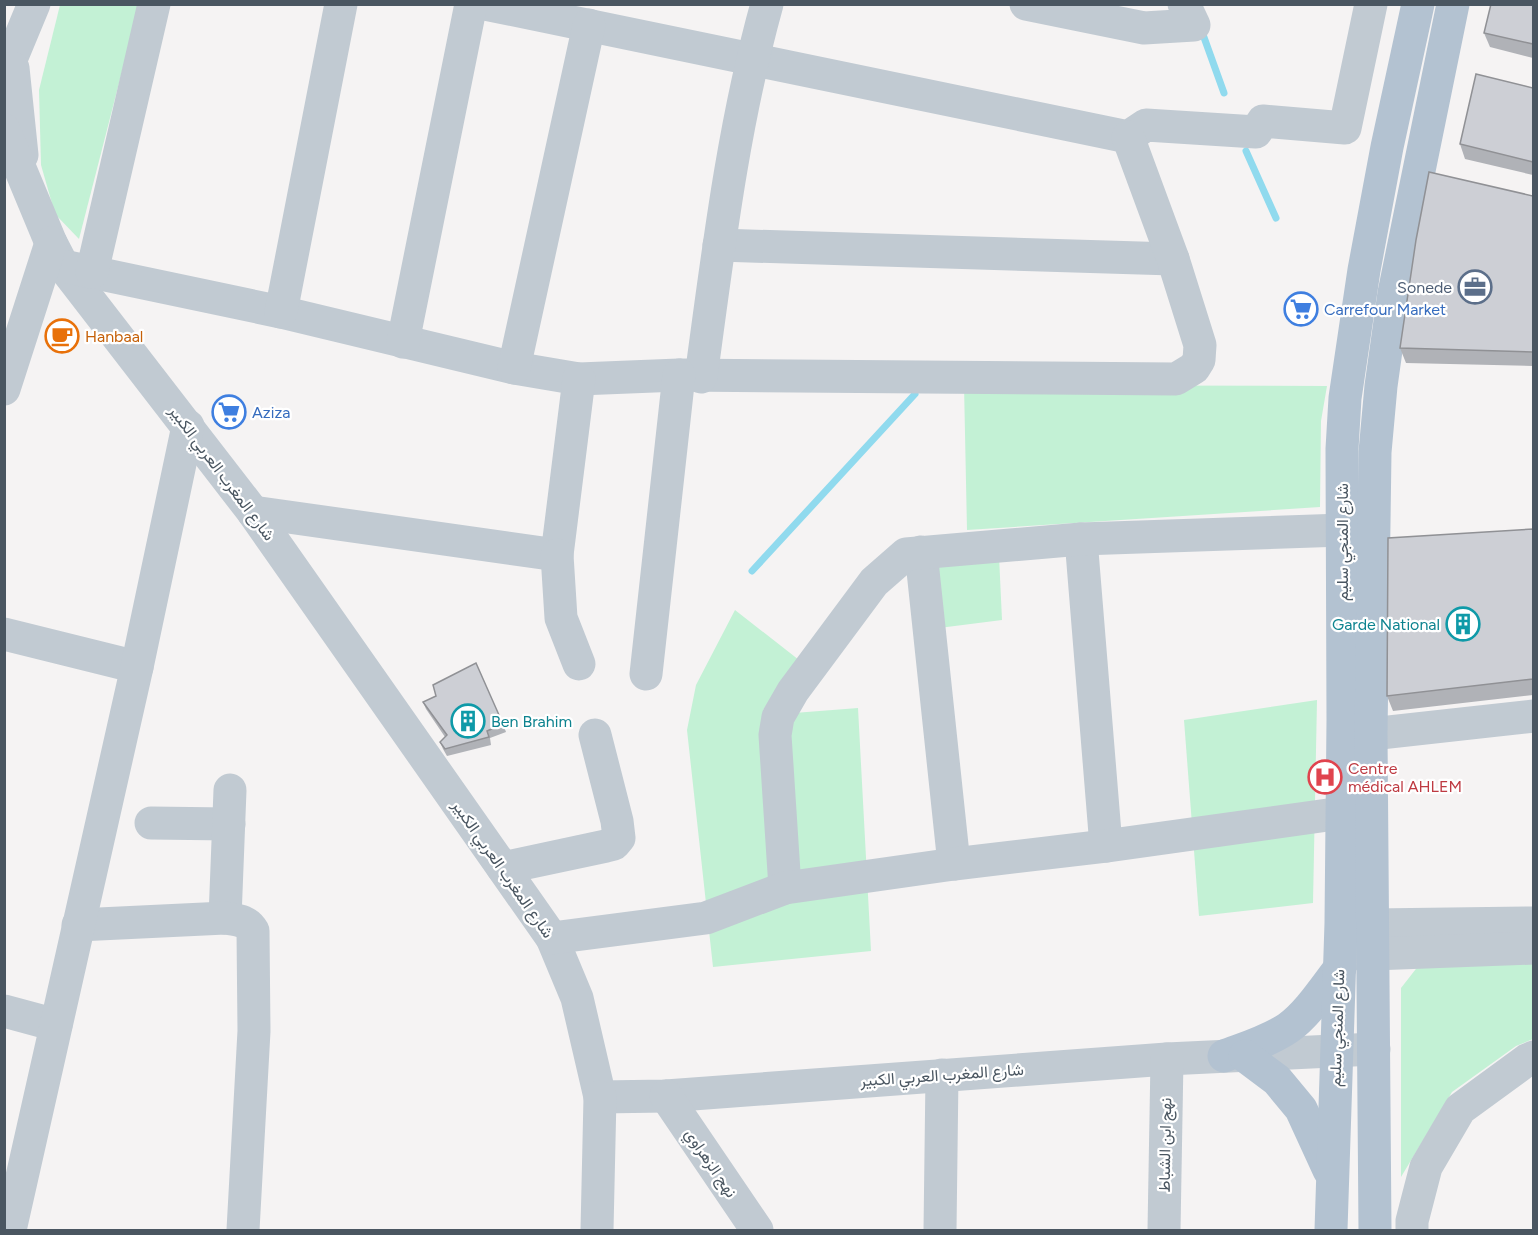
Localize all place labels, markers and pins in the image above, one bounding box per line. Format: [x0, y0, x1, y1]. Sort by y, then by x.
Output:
office icon: Sonede [1457, 269, 1493, 305]
place label: Sonede [1397, 278, 1452, 297]
supermarket icon: Carrefour Market [1283, 291, 1319, 327]
place label: Carrefour Market [1324, 300, 1446, 319]
cafe icon: Hanbaal [44, 318, 80, 354]
place label: Hanbaal [85, 327, 143, 346]
supermarket icon: Aziza [211, 394, 247, 430]
place label: Aziza [252, 403, 290, 422]
building icon: Garde National [1445, 606, 1481, 642]
place label: Garde National [1332, 615, 1440, 634]
building icon: Ben Brahim [450, 703, 486, 739]
place label: Ben Brahim [491, 712, 572, 731]
hospital icon: Centre médical AHLEM [1307, 759, 1343, 795]
place label: Centre médical AHLEM [1348, 759, 1462, 796]

